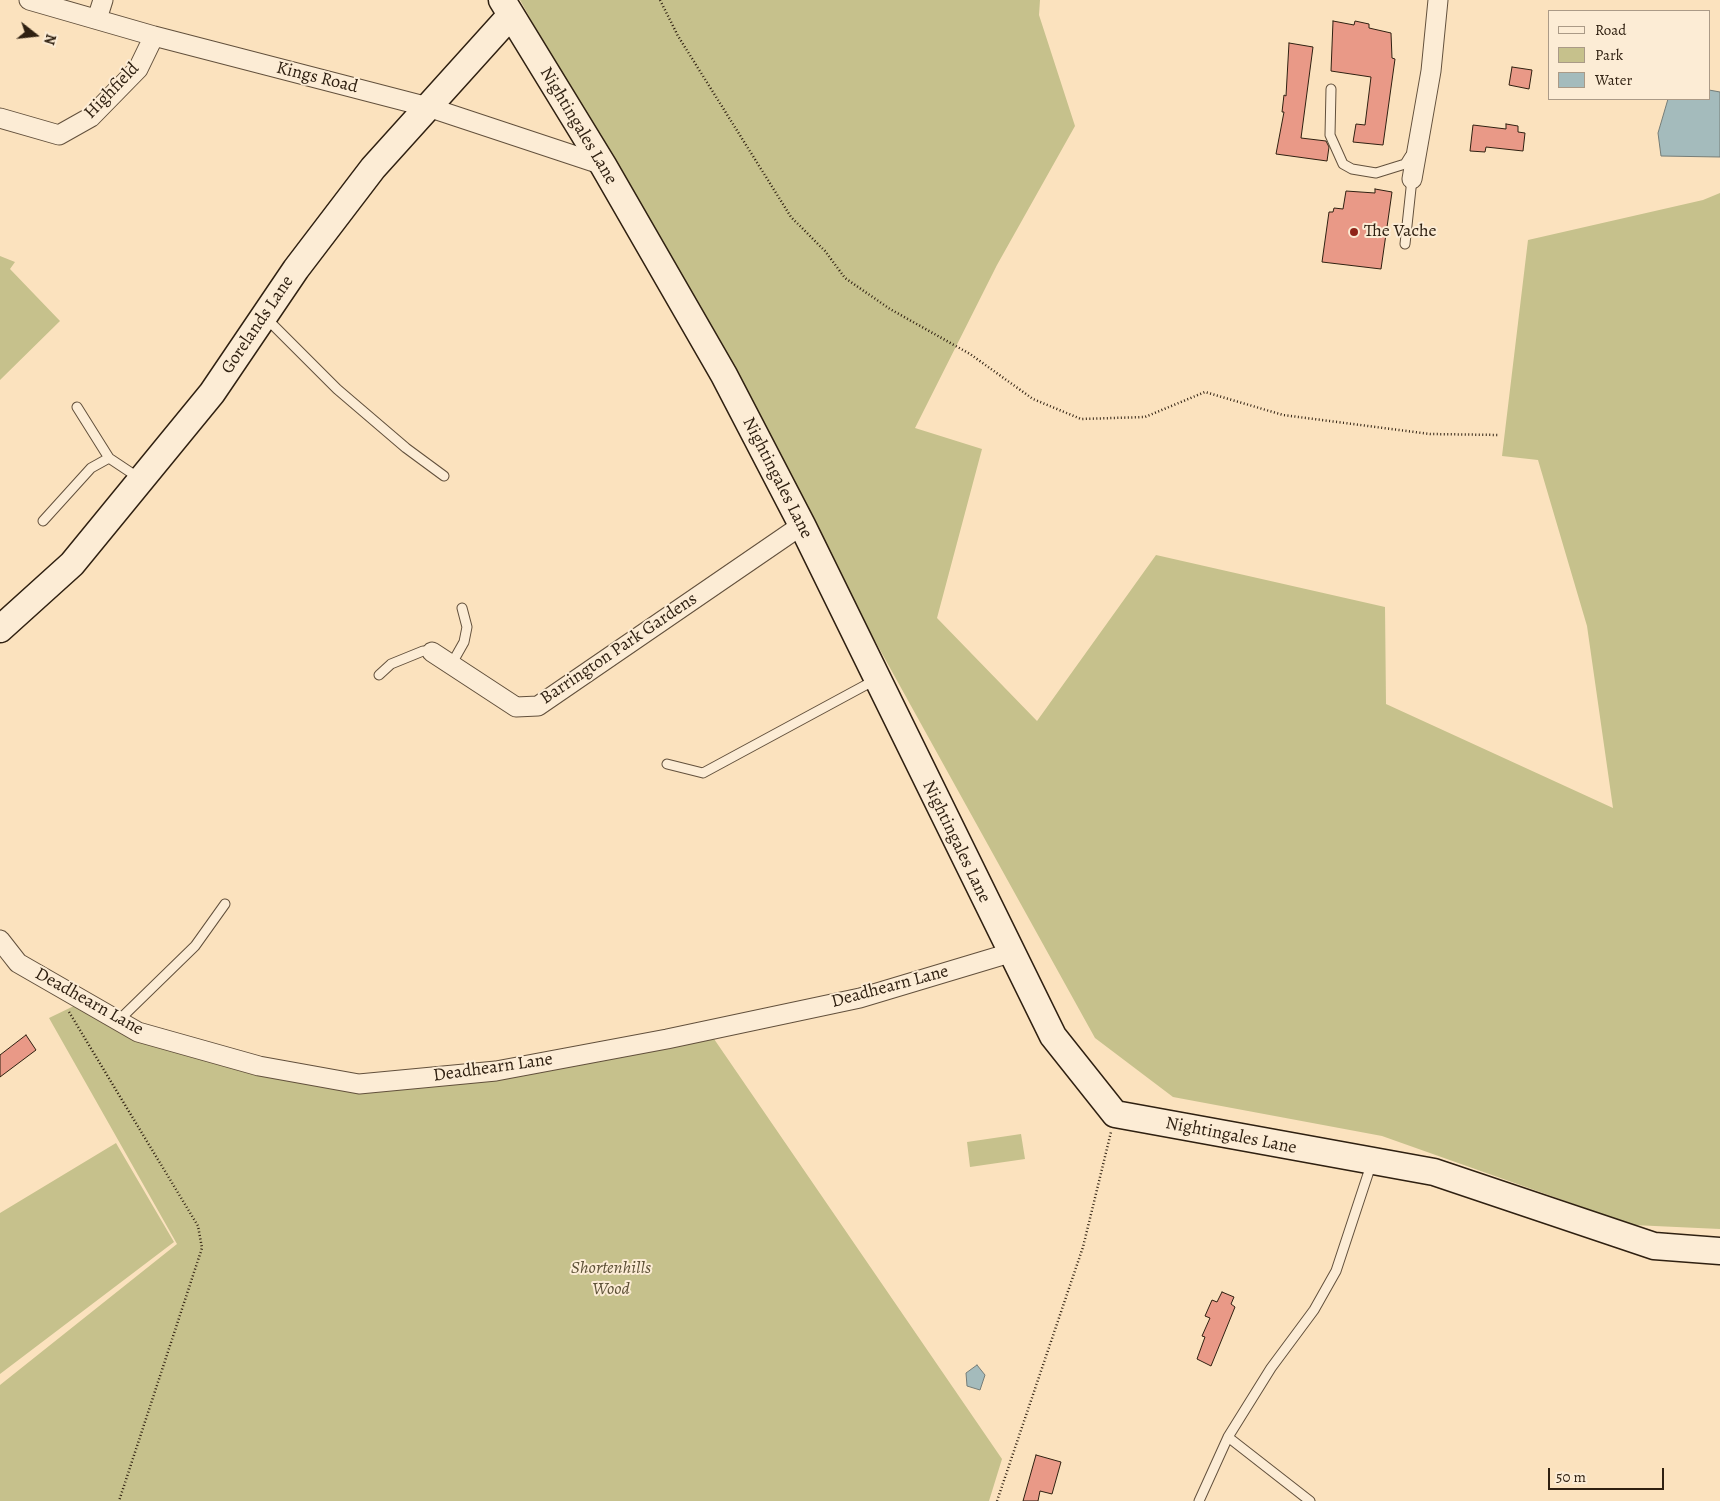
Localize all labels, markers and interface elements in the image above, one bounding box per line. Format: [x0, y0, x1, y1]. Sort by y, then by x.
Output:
north arrow [10, 10, 60, 60]
legend [1548, 10, 1710, 100]
text: Road [1595, 20, 1626, 40]
text: N [39, 32, 60, 47]
text: Park [1595, 45, 1623, 65]
street label: Kings Road [274, 57, 360, 99]
street label: Highfield [80, 58, 144, 124]
street label: Nightingales Lane [534, 63, 622, 189]
text: Water [1595, 70, 1632, 90]
place label: The Vache [1364, 221, 1437, 243]
marker: The Vache [1348, 226, 1360, 238]
street label: Gorelands Lane [217, 272, 299, 378]
street label: Nightingales Lane [737, 414, 817, 542]
street label: Barrington Park Gardens [537, 589, 701, 709]
street label: Nightingales Lane [917, 777, 995, 907]
street label: Deadhearn Lane [829, 961, 951, 1013]
street label: Deadhearn Lane [31, 963, 147, 1041]
street label: Deadhearn Lane [432, 1049, 554, 1087]
street label: Nightingales Lane [1164, 1113, 1298, 1159]
park label: Shortenhills Wood [571, 1258, 651, 1300]
scale bar [1550, 1458, 1666, 1490]
text: 50 m [1556, 1467, 1586, 1487]

